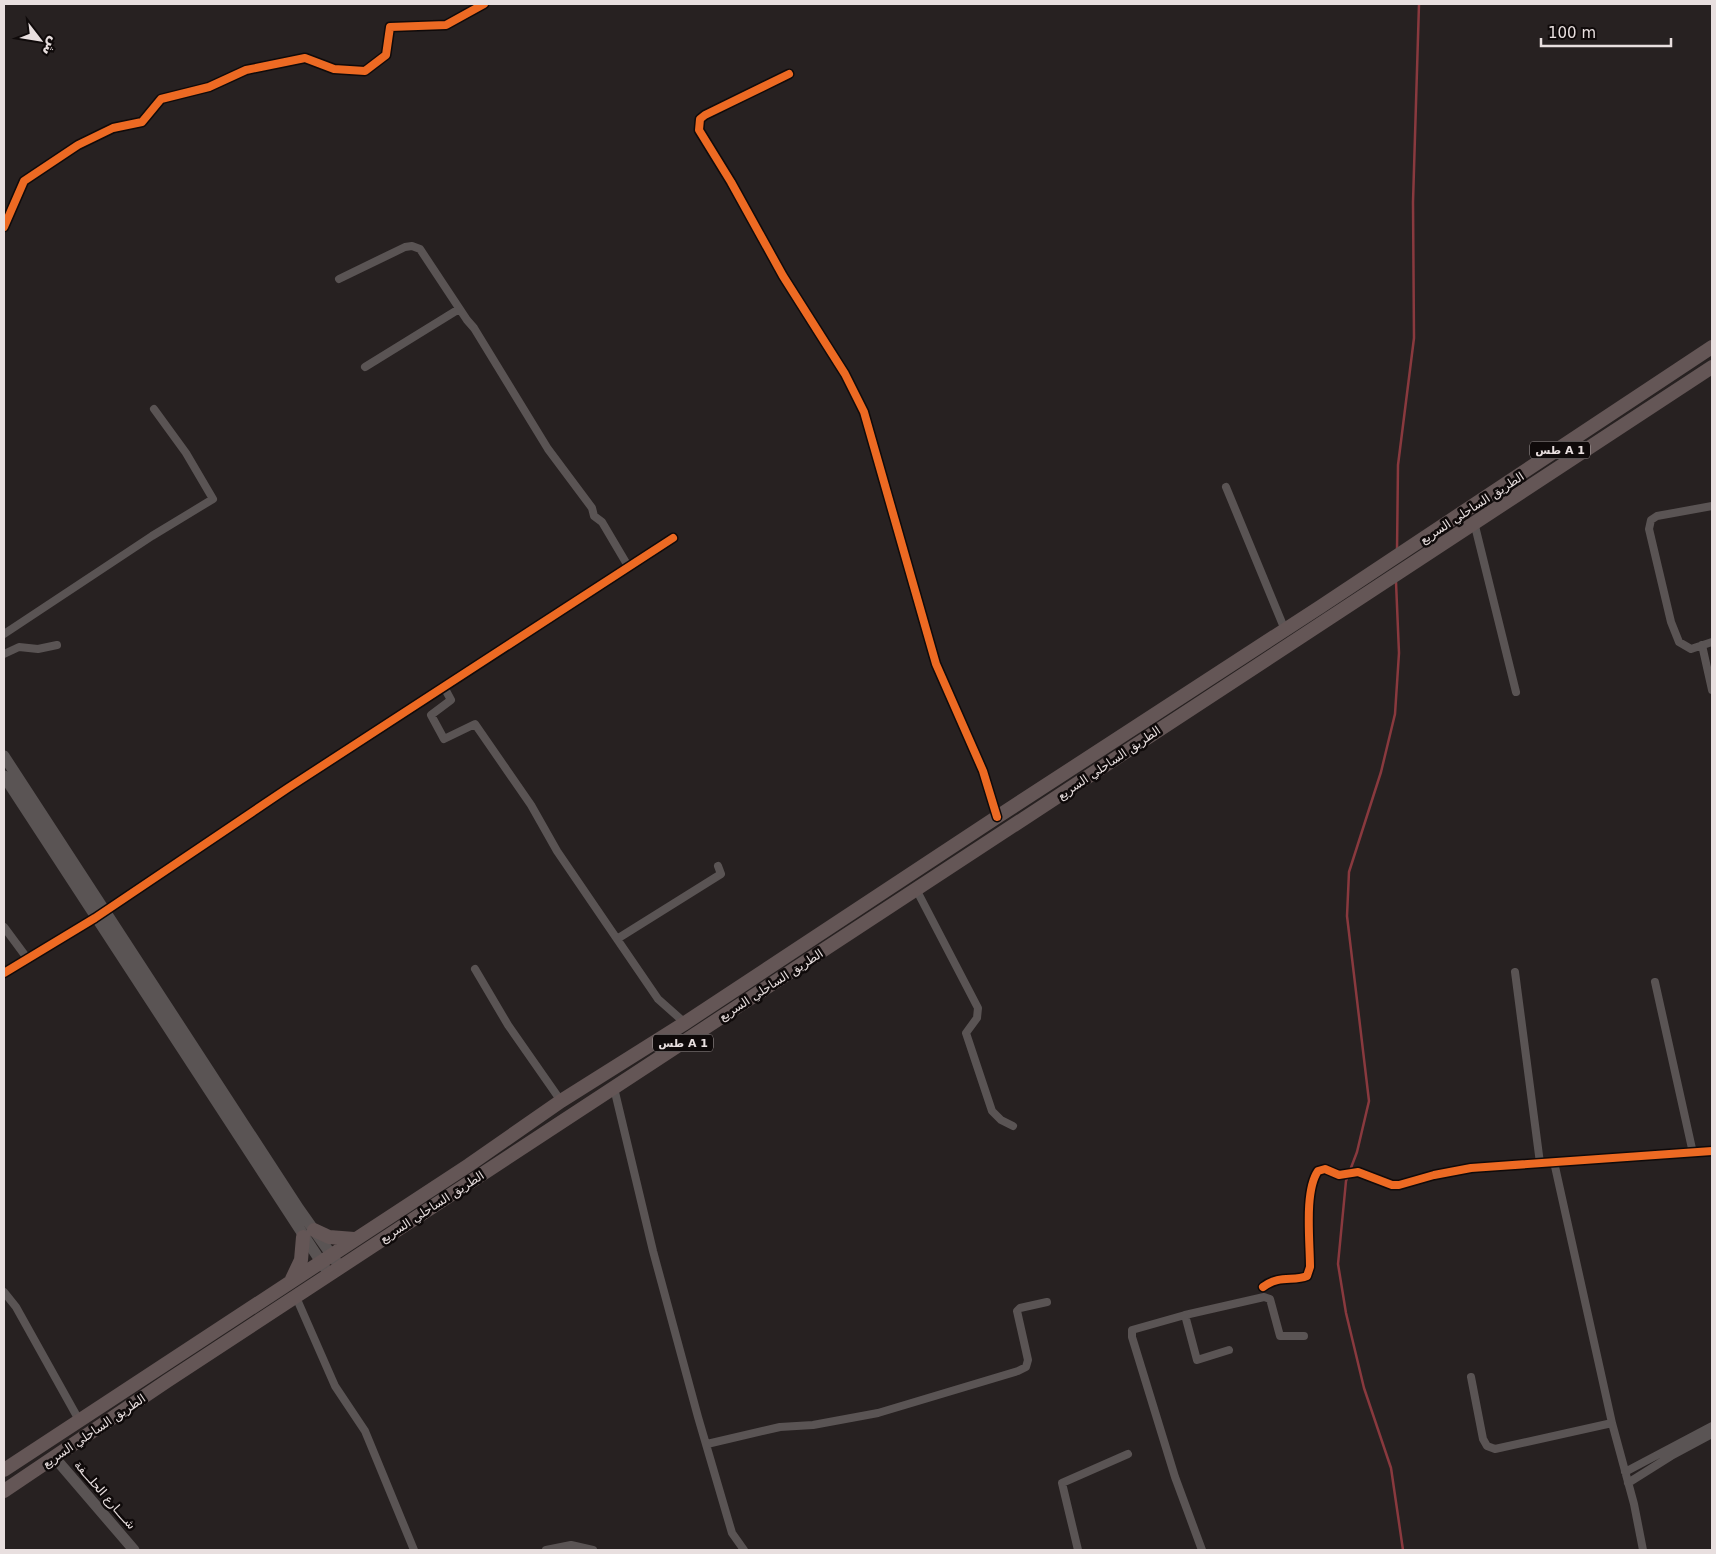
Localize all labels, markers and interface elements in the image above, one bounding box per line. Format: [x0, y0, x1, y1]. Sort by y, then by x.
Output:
north arrow [15, 15, 65, 65]
scale bar [1541, 15, 1671, 47]
text: 100 m [1548, 24, 1596, 42]
text: ش [39, 34, 63, 59]
road number: طس A 1 [1530, 442, 1590, 458]
street label: الطريق الساحلي السريع [1417, 469, 1527, 548]
street label: الطريق الساحلي السريع [1055, 723, 1164, 804]
street label: الطريق الساحلي السريع [716, 946, 826, 1025]
road number: طس A 1 [653, 1034, 713, 1052]
street label: الطريق الساحلي السريع [377, 1168, 487, 1247]
street label: الطريق الساحلي السريع [40, 1391, 149, 1472]
street label: شــــارع الحلـــفة [71, 1458, 139, 1533]

